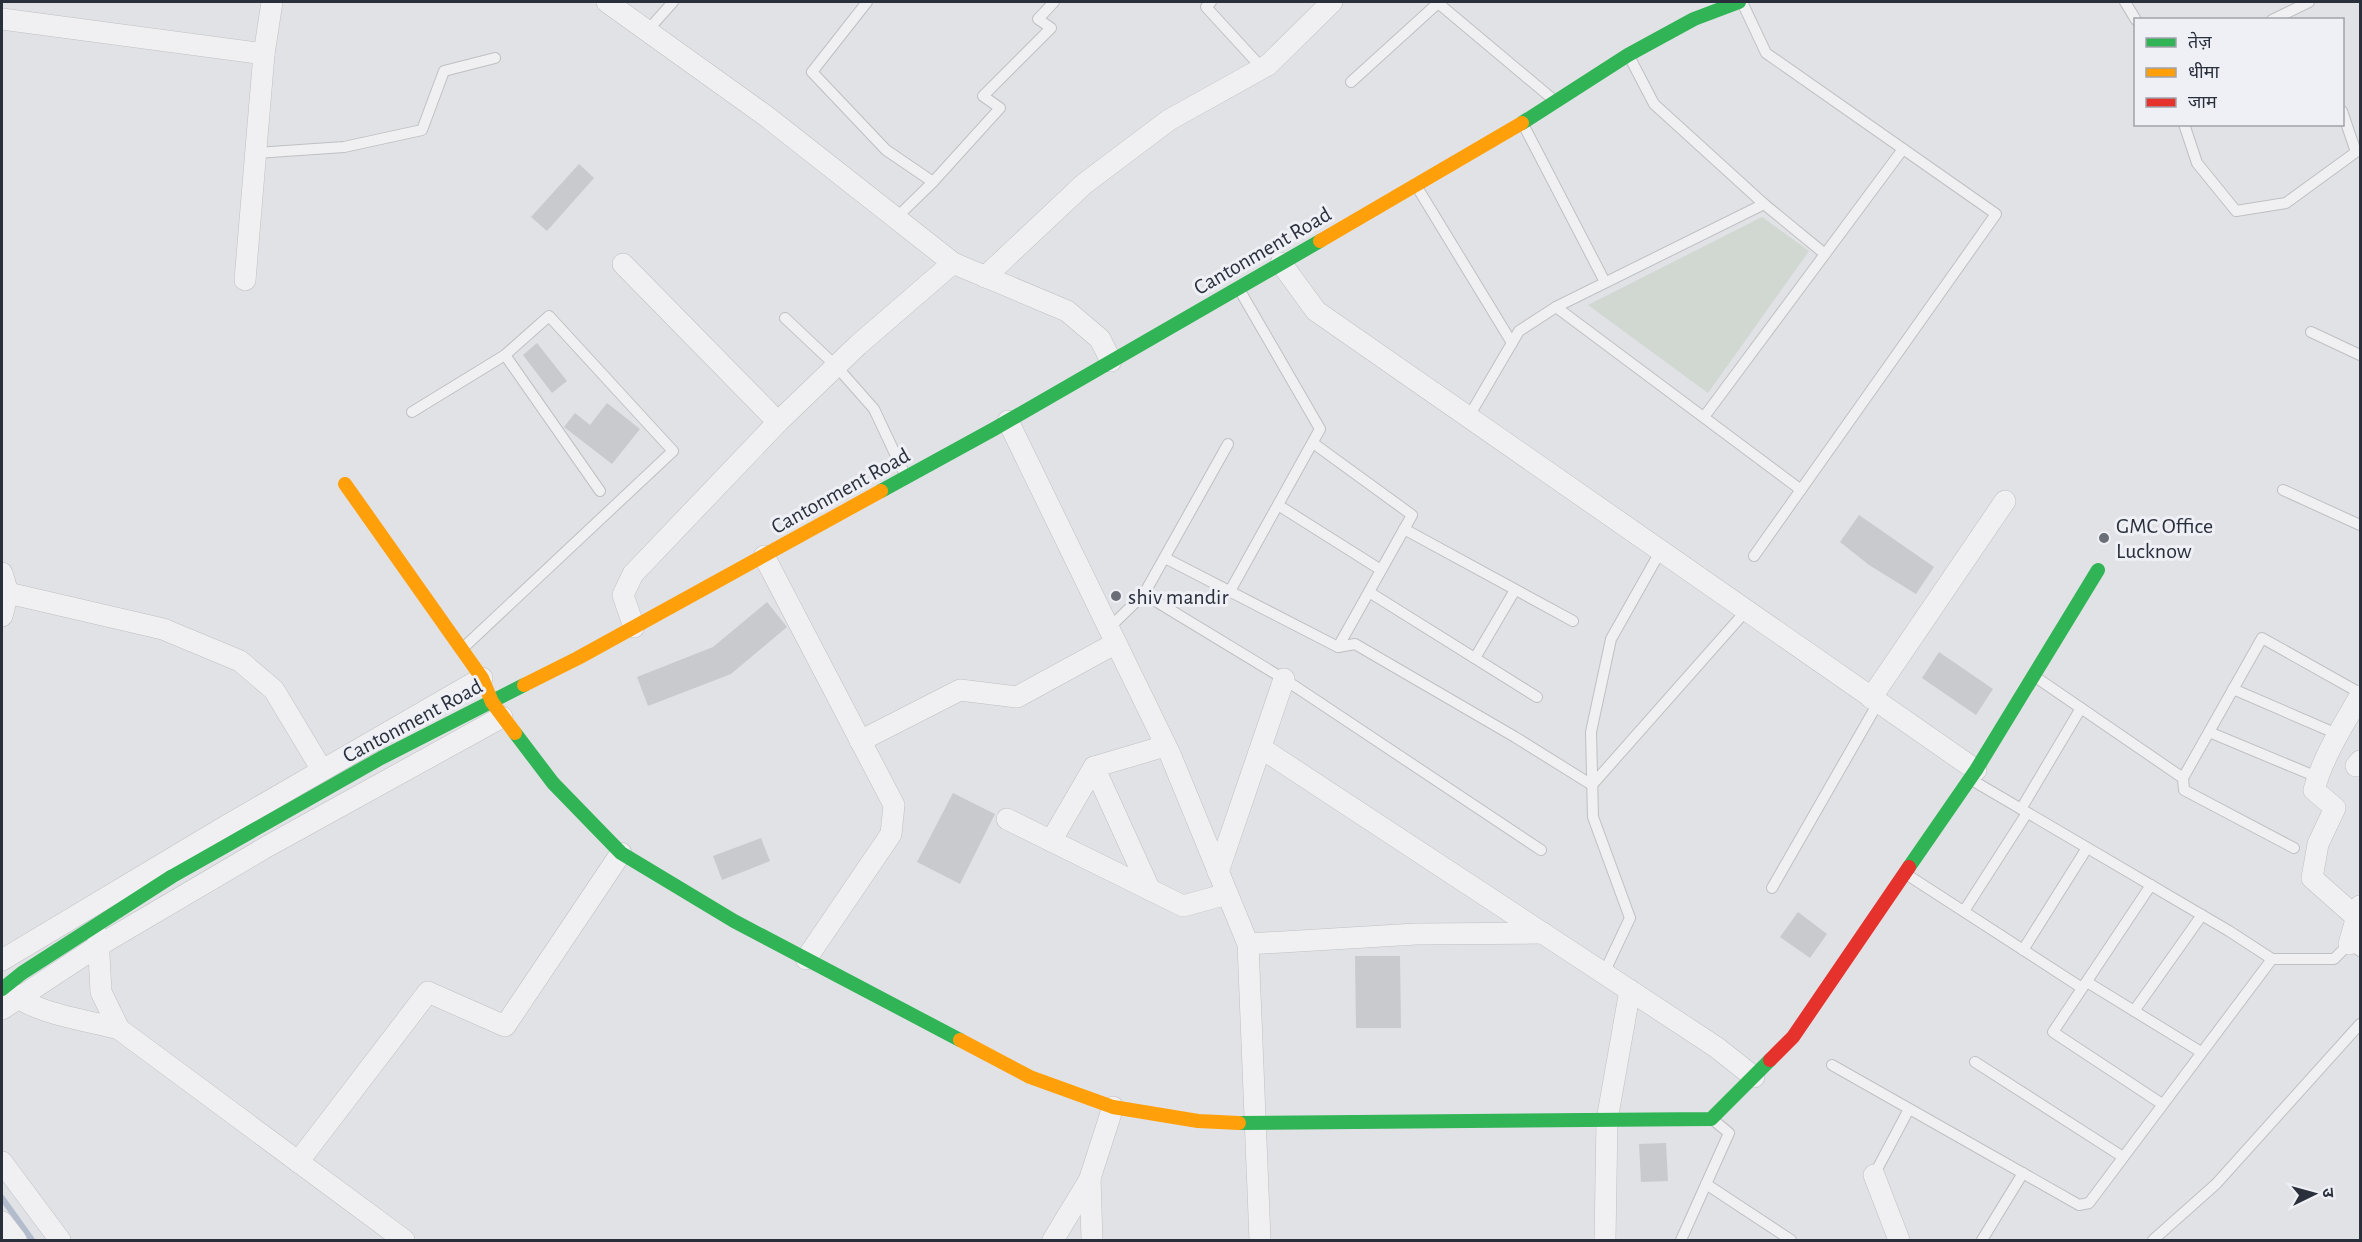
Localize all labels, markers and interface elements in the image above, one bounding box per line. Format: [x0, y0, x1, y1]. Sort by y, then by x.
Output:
legend [2134, 18, 2344, 126]
text: तेज़ [2188, 31, 2212, 52]
text: धीमा [2188, 62, 2219, 82]
text: जाम [2188, 94, 2218, 112]
street label: Cantonment Road [1190, 203, 1335, 299]
street label: Cantonment Road [768, 444, 913, 538]
place label: GMC Office Lucknow [2116, 515, 2213, 562]
marker: GMC Office Lucknow [2097, 531, 2111, 545]
place label: shiv mandir [1128, 586, 1229, 608]
marker: shiv mandir [1109, 589, 1123, 603]
street label: Cantonment Road [339, 675, 486, 767]
north arrow [2284, 1164, 2344, 1224]
text: उ [2320, 1187, 2336, 1199]

